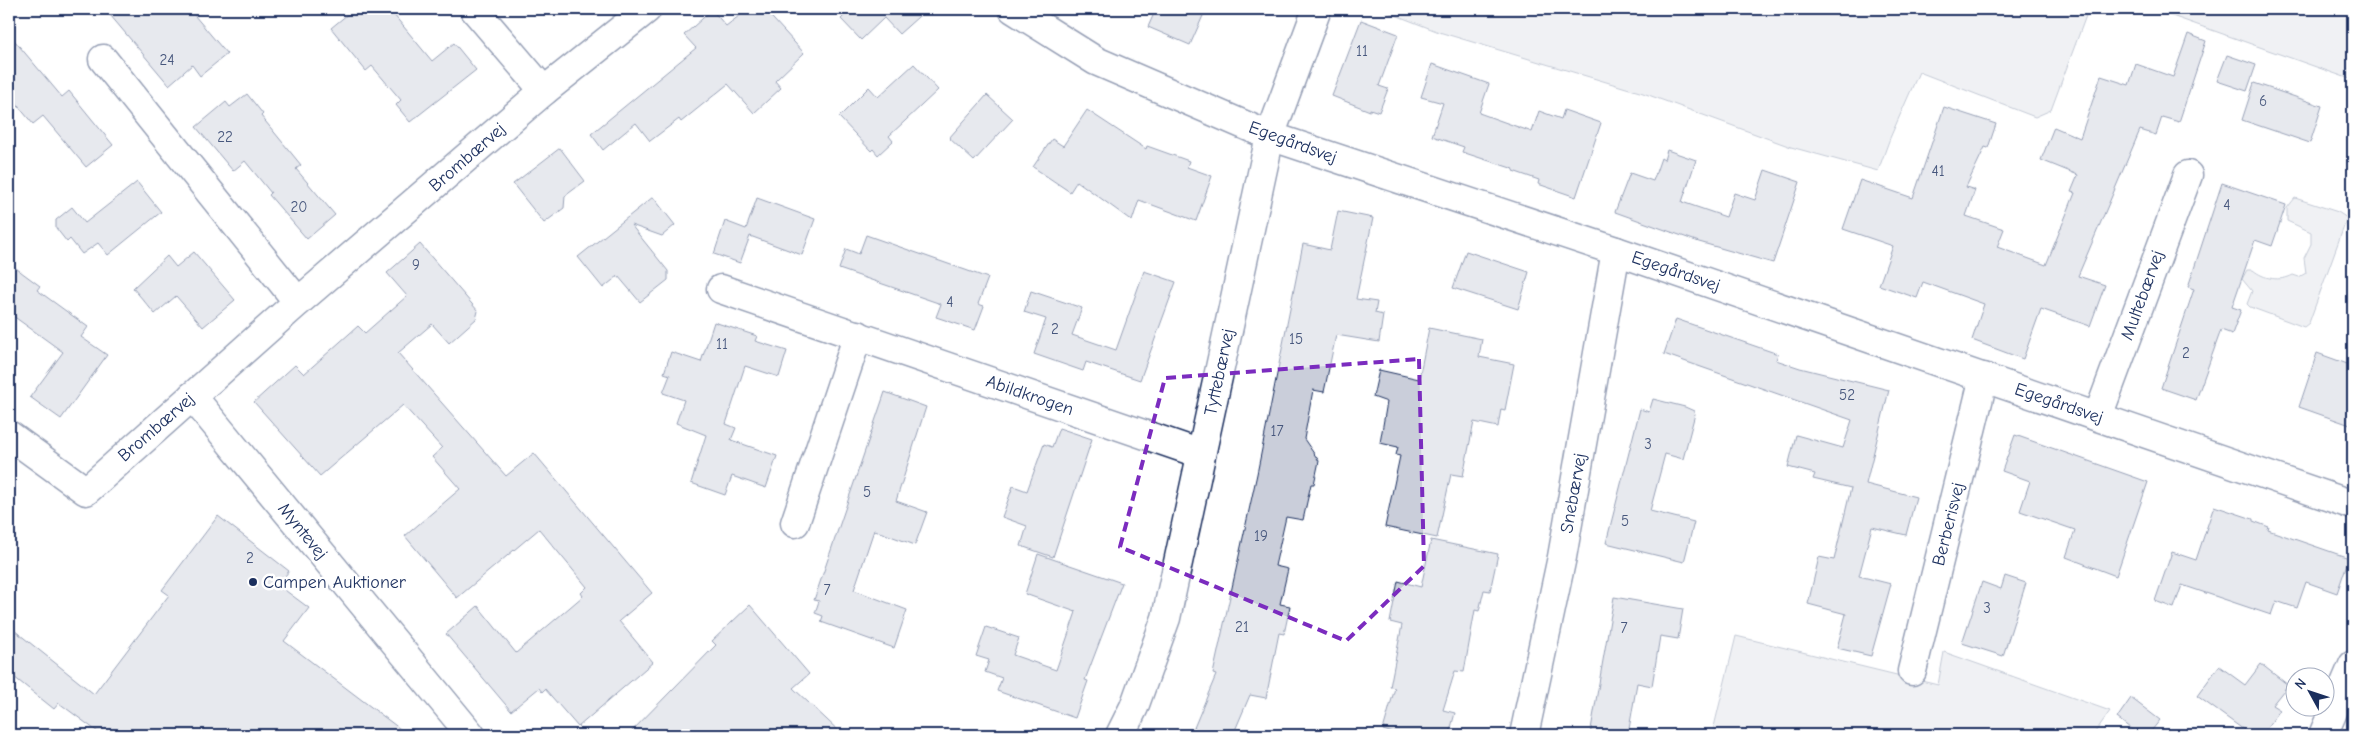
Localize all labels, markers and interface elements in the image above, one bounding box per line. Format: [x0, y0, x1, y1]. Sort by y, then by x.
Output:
house number: 11 [1356, 42, 1368, 60]
house number: 24 [159, 51, 175, 69]
house number: 6 [2259, 92, 2267, 110]
street label: Egegårdsvej [1246, 117, 1340, 168]
street label: Brombærvej [425, 118, 510, 196]
house number: 22 [217, 128, 233, 146]
house number: 41 [1931, 162, 1945, 180]
house number: 4 [2223, 196, 2231, 214]
house number: 20 [291, 198, 307, 216]
street label: Egegårdsvej [1629, 247, 1723, 296]
street label: Multebærvej [2117, 247, 2168, 343]
house number: 9 [412, 256, 420, 274]
house number: 4 [946, 293, 954, 311]
house number: 2 [1051, 320, 1059, 338]
street label: Tyttebærvej [1200, 327, 1239, 417]
house number: 15 [1289, 330, 1303, 348]
house number: 11 [716, 335, 728, 353]
house number: 2 [2182, 344, 2190, 362]
street label: Abildkrogen [983, 371, 1076, 420]
street label: Egegårdsvej [2012, 379, 2106, 428]
house number: 52 [1839, 386, 1855, 404]
street label: Brombærvej [114, 388, 199, 466]
house number: 17 [1270, 422, 1284, 440]
house number: 3 [1644, 435, 1652, 453]
street label: Snebærvej [1556, 451, 1591, 535]
street label: Berberisvej [1928, 480, 1969, 568]
house number: 5 [863, 483, 871, 501]
street label: Myntevej [273, 499, 332, 564]
house number: 5 [1621, 512, 1629, 530]
house number: 19 [1254, 527, 1268, 545]
house number: 2 [246, 549, 254, 567]
place label: Campen Auktioner [263, 572, 407, 593]
marker: Campen Auktioner [247, 576, 259, 588]
house number: 7 [823, 581, 831, 599]
house number: 3 [1983, 599, 1991, 617]
house number: 21 [1235, 618, 1249, 636]
house number: 7 [1620, 619, 1628, 637]
north arrow [2284, 666, 2334, 716]
text: N [2291, 675, 2310, 693]

